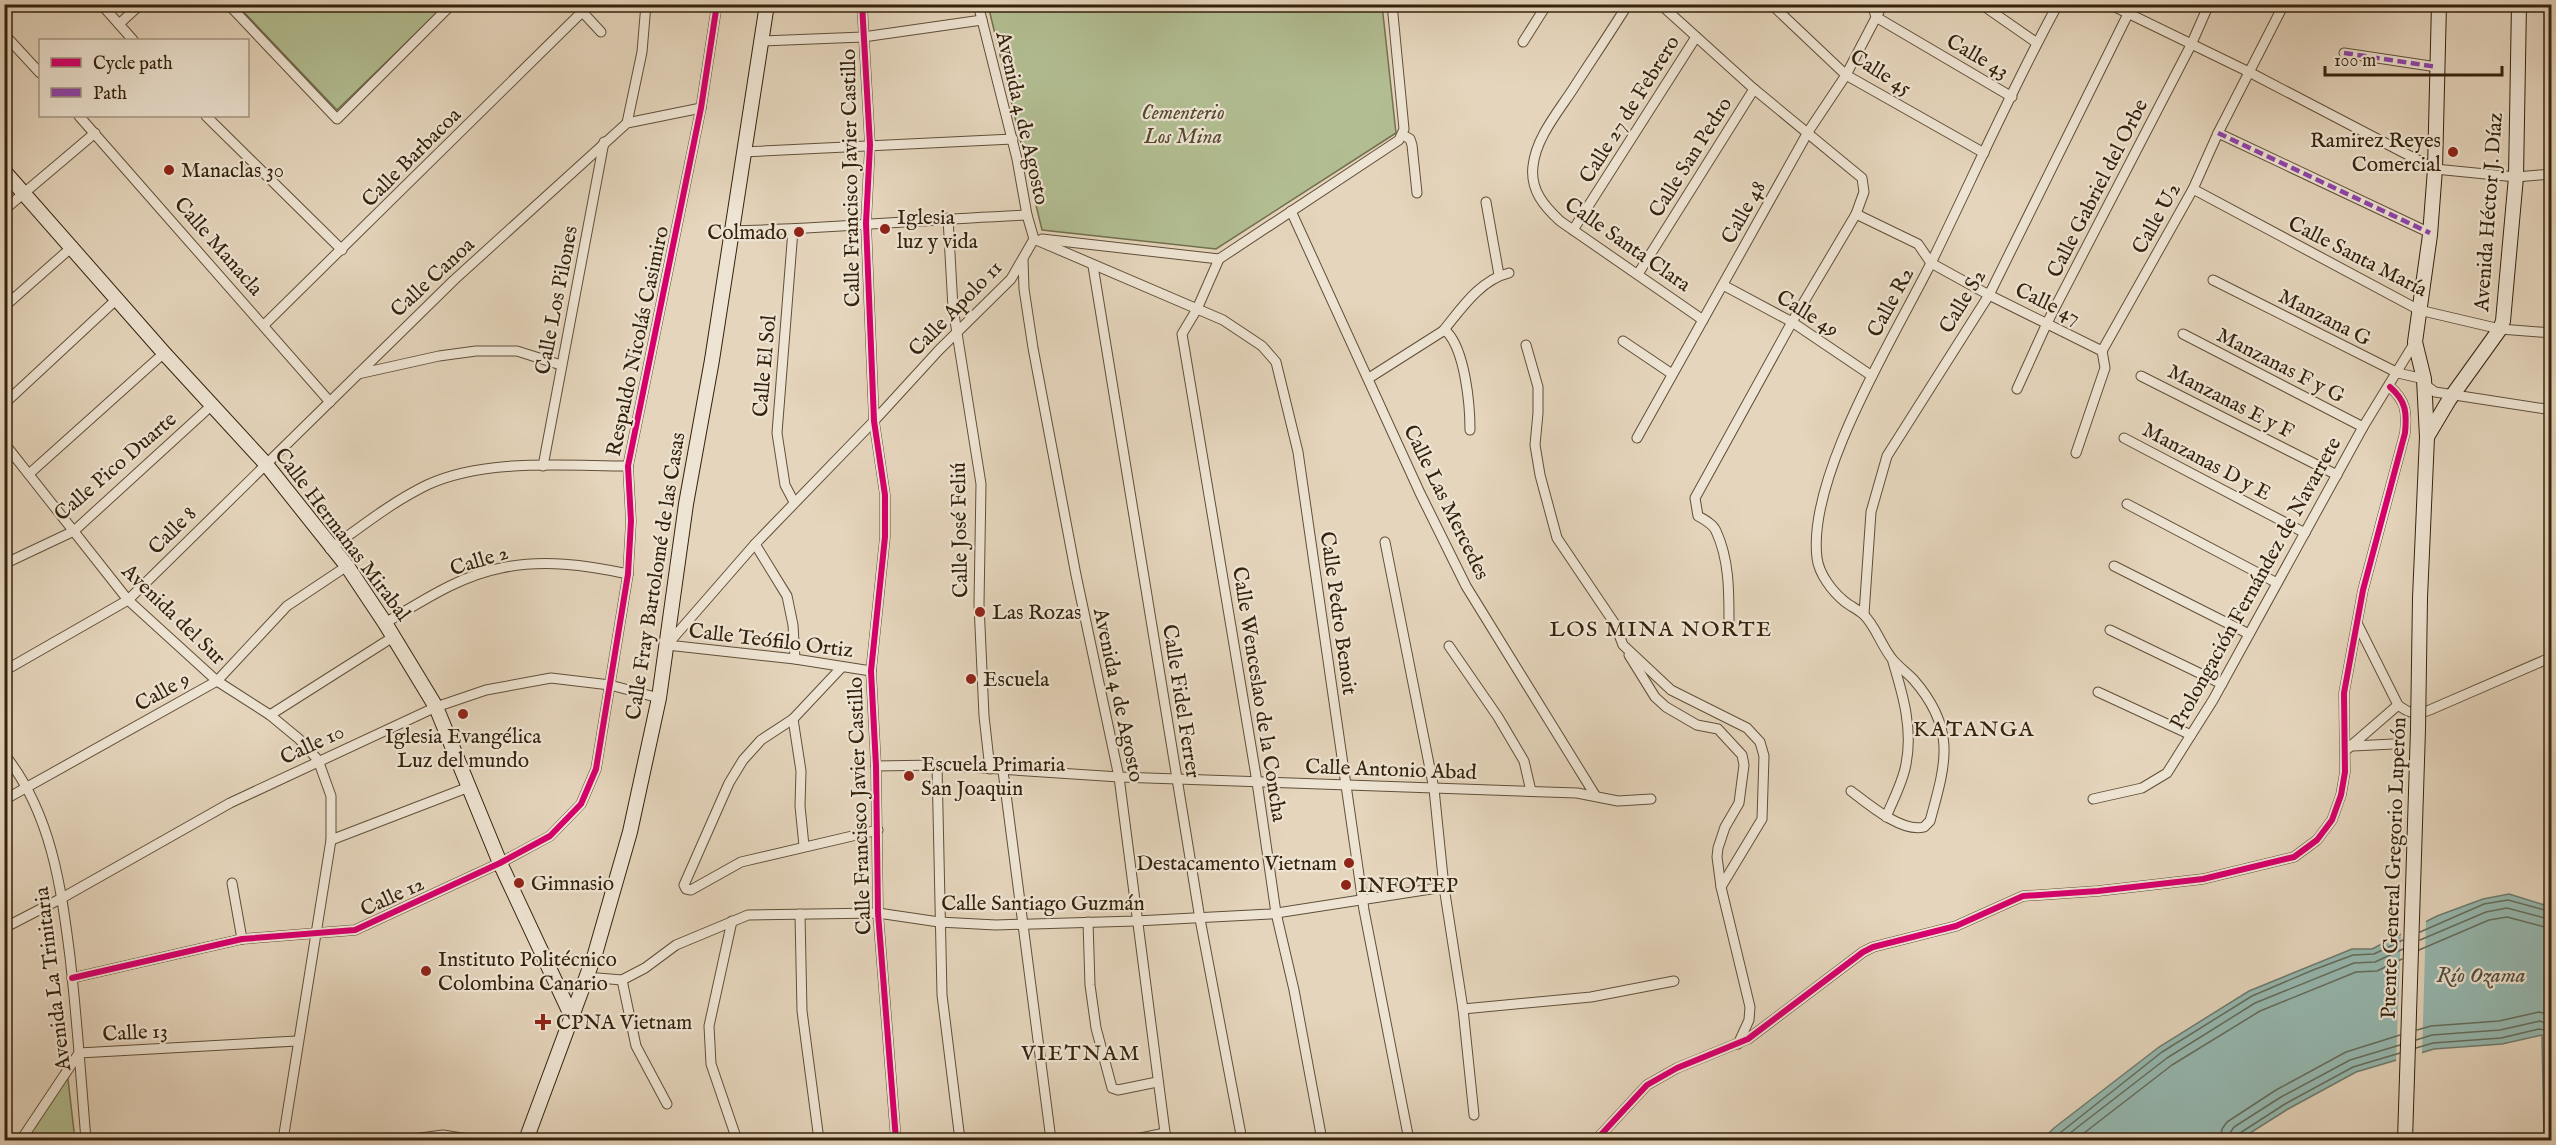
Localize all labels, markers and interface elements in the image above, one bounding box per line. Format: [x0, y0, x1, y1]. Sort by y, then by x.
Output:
street label: Avenida 4 de Agosto [988, 28, 1055, 208]
street label: Calle 43 [1941, 29, 2013, 86]
street label: Calle 27 de Febrero [1574, 31, 1687, 189]
legend [39, 39, 249, 117]
scale bar [2325, 39, 2502, 77]
street label: Calle 45 [1844, 44, 1916, 103]
street label: Calle Francisco Javier Castillo [836, 49, 867, 307]
text: 100 m [2334, 50, 2376, 73]
text: Cycle path [93, 53, 173, 76]
text: Path [93, 83, 127, 106]
street label: Calle San Pedro [1644, 93, 1739, 223]
street label: Calle Gabriel del Orbe [2042, 94, 2155, 283]
park label: Cementerio Los Mina [1141, 100, 1225, 151]
street label: Calle Barbacoa [357, 102, 468, 214]
street label: Avenida Héctor J. Díaz [2469, 111, 2510, 314]
place label: Ramirez Reyes Comercial [2310, 128, 2441, 179]
marker: Ramirez Reyes Comercial [2446, 145, 2460, 159]
place label: Manaclas 30 [181, 158, 284, 185]
marker: Manaclas 30 [162, 163, 176, 177]
street label: Calle 48 [1716, 176, 1773, 249]
street label: Calle U2 [2127, 178, 2188, 259]
street label: Calle Manacla [167, 192, 269, 303]
street label: Calle Santa Clara [1559, 192, 1696, 299]
place label: Iglesia luz y vida [897, 205, 979, 256]
street label: Calle Santa María [2283, 211, 2432, 304]
place label: Colmado [707, 220, 787, 247]
marker: Iglesia luz y vida [878, 222, 892, 236]
street label: Calle Los Pilones [530, 224, 585, 377]
street label: Respaldo Nicolás Casimiro [601, 224, 676, 459]
marker: Colmado [792, 225, 806, 239]
street label: Calle Canoa [385, 232, 481, 324]
street label: Calle Apolo 11 [903, 255, 1009, 363]
street label: Calle R2 [1862, 263, 1921, 342]
street label: Calle S2 [1934, 265, 1993, 339]
street label: Calle 47 [2010, 277, 2084, 332]
street label: Calle 49 [1771, 284, 1844, 344]
street label: Manzana G [2273, 284, 2375, 353]
street label: Calle El Sol [748, 314, 783, 418]
street label: Manzanas F y G [2212, 322, 2349, 410]
street label: Manzanas E y F [2163, 359, 2298, 446]
street label: Calle Pico Duarte [49, 406, 183, 528]
street label: Manzanas D y E [2137, 417, 2275, 508]
street label: Calle Las Mercedes [1396, 421, 1495, 585]
street label: Calle Fray Bartolomé de las Casas [620, 431, 693, 722]
street label: Prolongación Fernández de Navarrete [2164, 432, 2348, 735]
street label: Calle Hermanas Mirabal [268, 443, 416, 627]
street label: Calle José Feliú [946, 462, 975, 598]
street label: Calle 8 [143, 501, 203, 561]
street label: Calle Pedro Benoit [1313, 530, 1362, 697]
street label: Calle 2 [447, 540, 512, 583]
street label: Avenida del Sur [114, 558, 231, 672]
street label: Calle Wenceslao de la Concha [1225, 565, 1292, 825]
place label: Las Rozas [992, 600, 1081, 627]
marker: Las Rozas [973, 605, 987, 619]
street label: Avenida 4 de Agosto [1086, 605, 1149, 785]
district label: LOS MINA NORTE [1549, 616, 1773, 644]
street label: Calle Teófilo Ortiz [687, 618, 855, 665]
street label: Calle Fidel Ferrer [1155, 622, 1206, 780]
street label: Calle 9 [130, 666, 195, 718]
place label: Escuela [983, 667, 1050, 694]
marker: Escuela [964, 672, 978, 686]
street label: Calle Francisco Javier Castillo [842, 676, 878, 935]
marker: Iglesia Evangélica Luz del mundo [456, 707, 470, 721]
district label: KATANGA [1913, 716, 2035, 744]
street label: Puente General Gregorio Luperón [2376, 717, 2413, 1020]
street label: Calle 10 [276, 719, 349, 772]
place label: Iglesia Evangélica Luz del mundo [385, 724, 542, 775]
place label: Escuela Primaria San Joaquin [921, 752, 1066, 803]
street label: Calle Antonio Abad [1305, 754, 1478, 787]
marker: Escuela Primaria San Joaquin [902, 769, 916, 783]
place label: Destacamento Vietnam [1136, 851, 1337, 878]
marker: Destacamento Vietnam [1342, 856, 1356, 870]
street label: Calle 12 [356, 871, 429, 924]
place label: Gimnasio [531, 871, 614, 898]
place label: INFOTEP [1358, 873, 1458, 900]
marker: Gimnasio [512, 876, 526, 890]
marker: INFOTEP [1339, 878, 1353, 892]
street label: Avenida La Trinitaria [29, 884, 78, 1073]
street label: Calle Santiago Guzmán [941, 891, 1145, 918]
place label: Instituto Politécnico Colombina Canario [438, 947, 617, 998]
water label: Río Ozama [2436, 962, 2526, 990]
marker: Instituto Politécnico Colombina Canario [419, 964, 433, 978]
place label: CPNA Vietnam [556, 1010, 692, 1037]
marker: CPNA Vietnam [534, 1013, 552, 1031]
street label: Calle 13 [102, 1018, 168, 1049]
district label: VIETNAM [1020, 1040, 1141, 1068]

